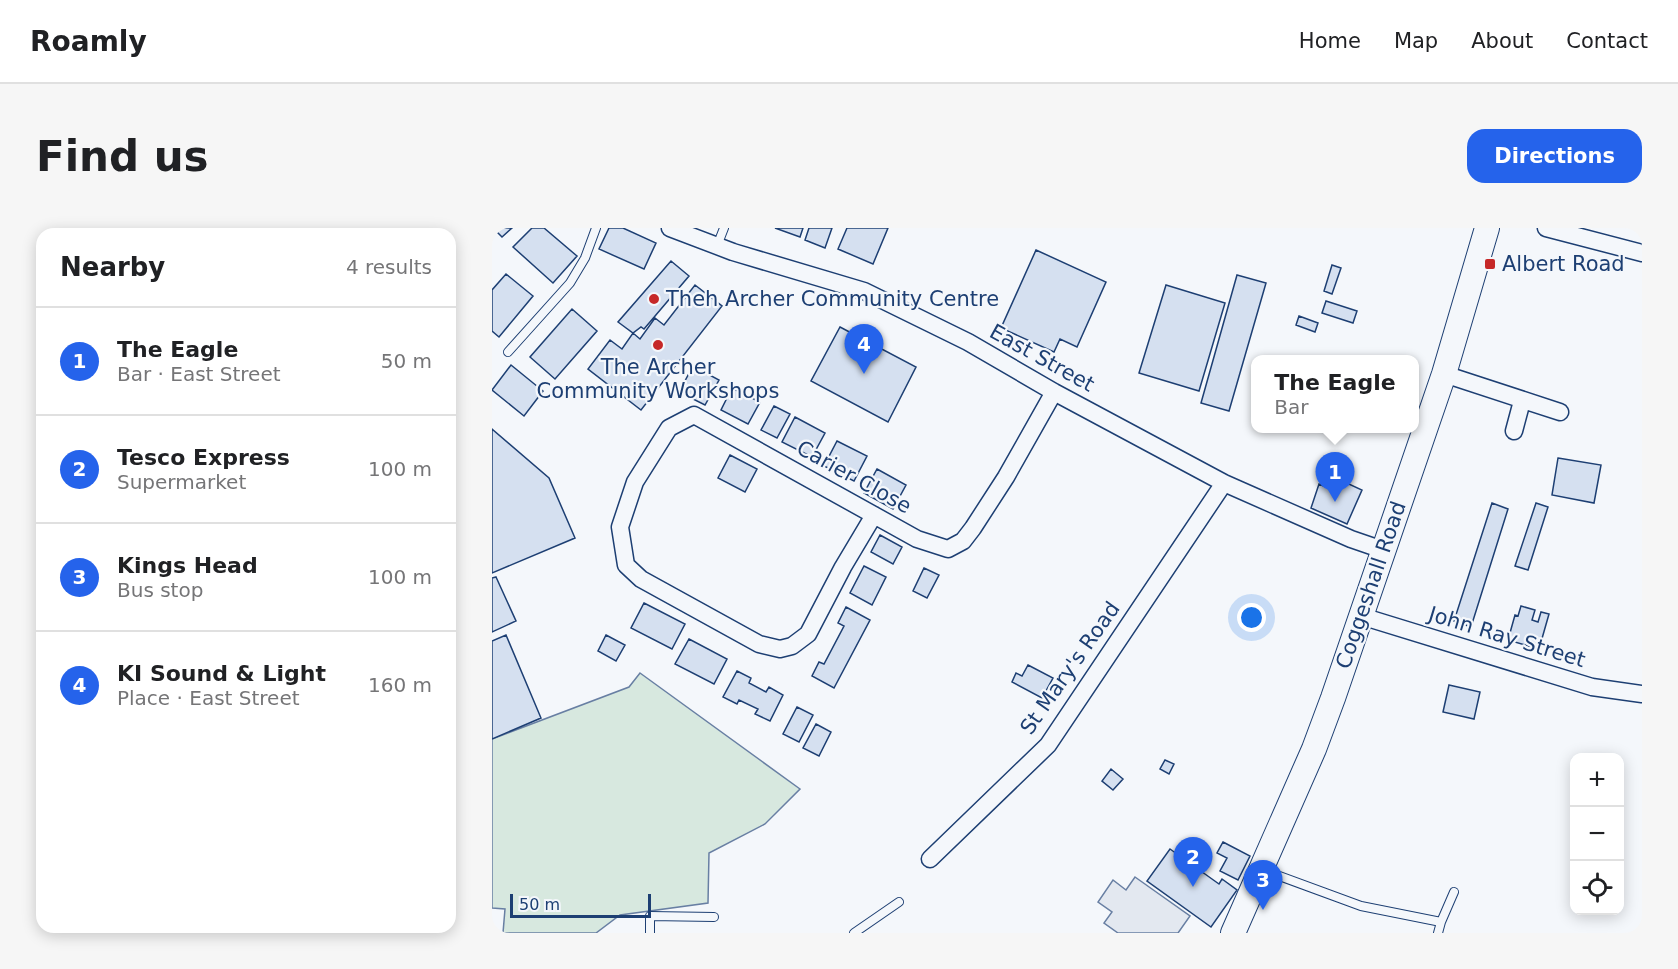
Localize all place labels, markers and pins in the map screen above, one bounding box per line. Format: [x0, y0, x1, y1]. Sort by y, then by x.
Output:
place label: Albert Road [1502, 252, 1625, 276]
marker: Albert Road [1483, 257, 1497, 271]
place label: Theh Archer Community Centre [665, 287, 999, 311]
marker: Theh Archer Community Centre [647, 292, 661, 306]
pin: 4 [844, 324, 884, 374]
marker: The Archer Community Workshops [651, 338, 665, 352]
place label: The Archer Community Workshops [537, 355, 779, 403]
pin: 1 [1316, 452, 1354, 502]
pin: 2 [1174, 838, 1212, 887]
pin: 3 [1244, 860, 1282, 910]

